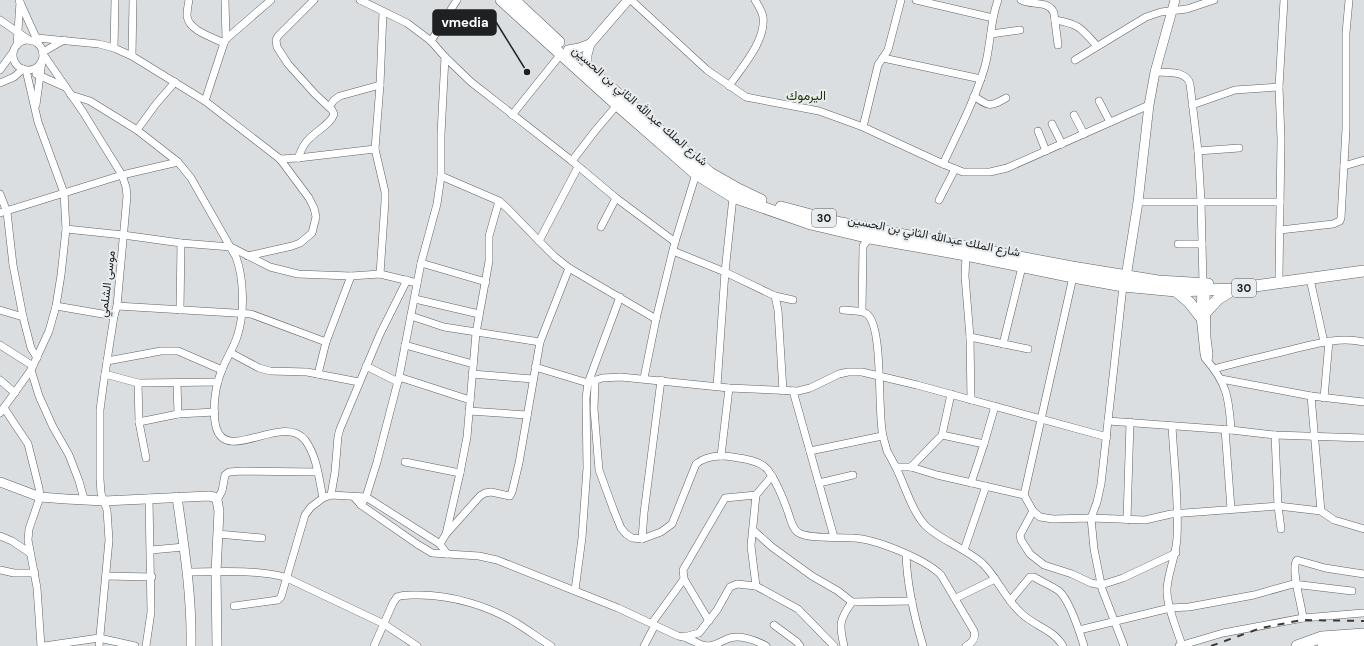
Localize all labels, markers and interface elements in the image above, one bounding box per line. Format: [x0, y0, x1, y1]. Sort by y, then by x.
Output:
callout: vmedia [433, 10, 496, 35]
text: vmedia [441, 14, 489, 31]
street label: شارع الملك عبدالله الثاني بن الحسين [567, 42, 711, 171]
district label: اليرموك [786, 87, 826, 104]
road number: 30 [812, 209, 836, 227]
street label: شارع الملك عبدالله الثاني بن الحسين [846, 211, 1022, 263]
street label: موسى الشلمي [95, 250, 121, 319]
road number: 30 [1232, 279, 1256, 297]

